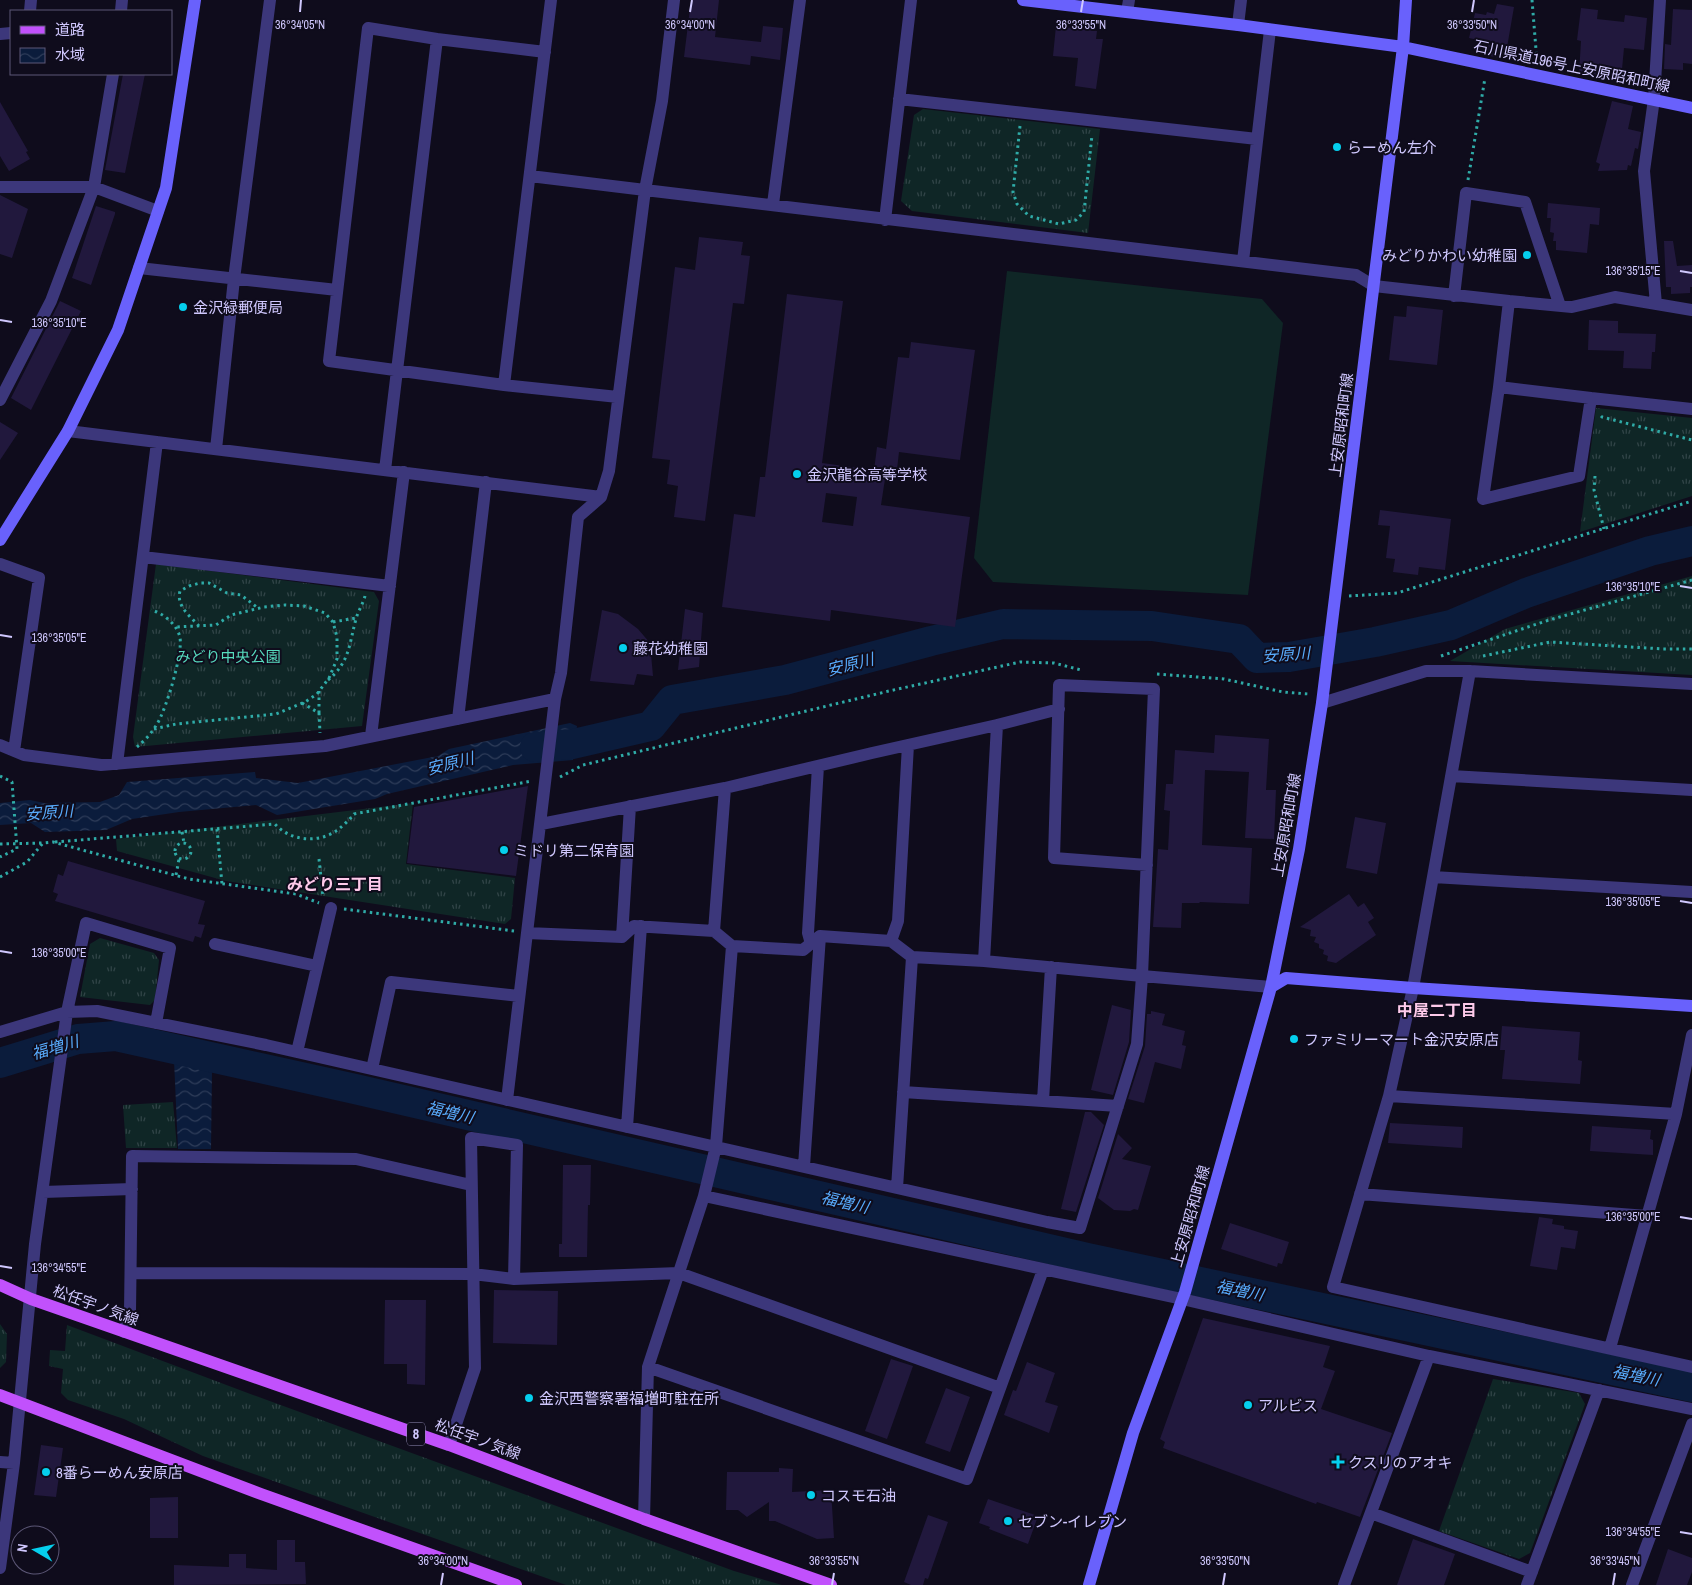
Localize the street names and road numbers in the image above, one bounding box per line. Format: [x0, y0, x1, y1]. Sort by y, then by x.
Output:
street label: 石川県道196号上安原昭和町線 [1472, 35, 1672, 97]
street label: 上安原昭和町線 [1324, 372, 1358, 478]
street label: 上安原昭和町線 [1267, 771, 1305, 879]
street label: 上安原昭和町線 [1165, 1163, 1215, 1269]
street label: 松任宇ノ気線 [50, 1280, 142, 1330]
street label: 松任宇ノ気線 [432, 1414, 524, 1464]
road number: 8 [407, 1422, 425, 1446]

